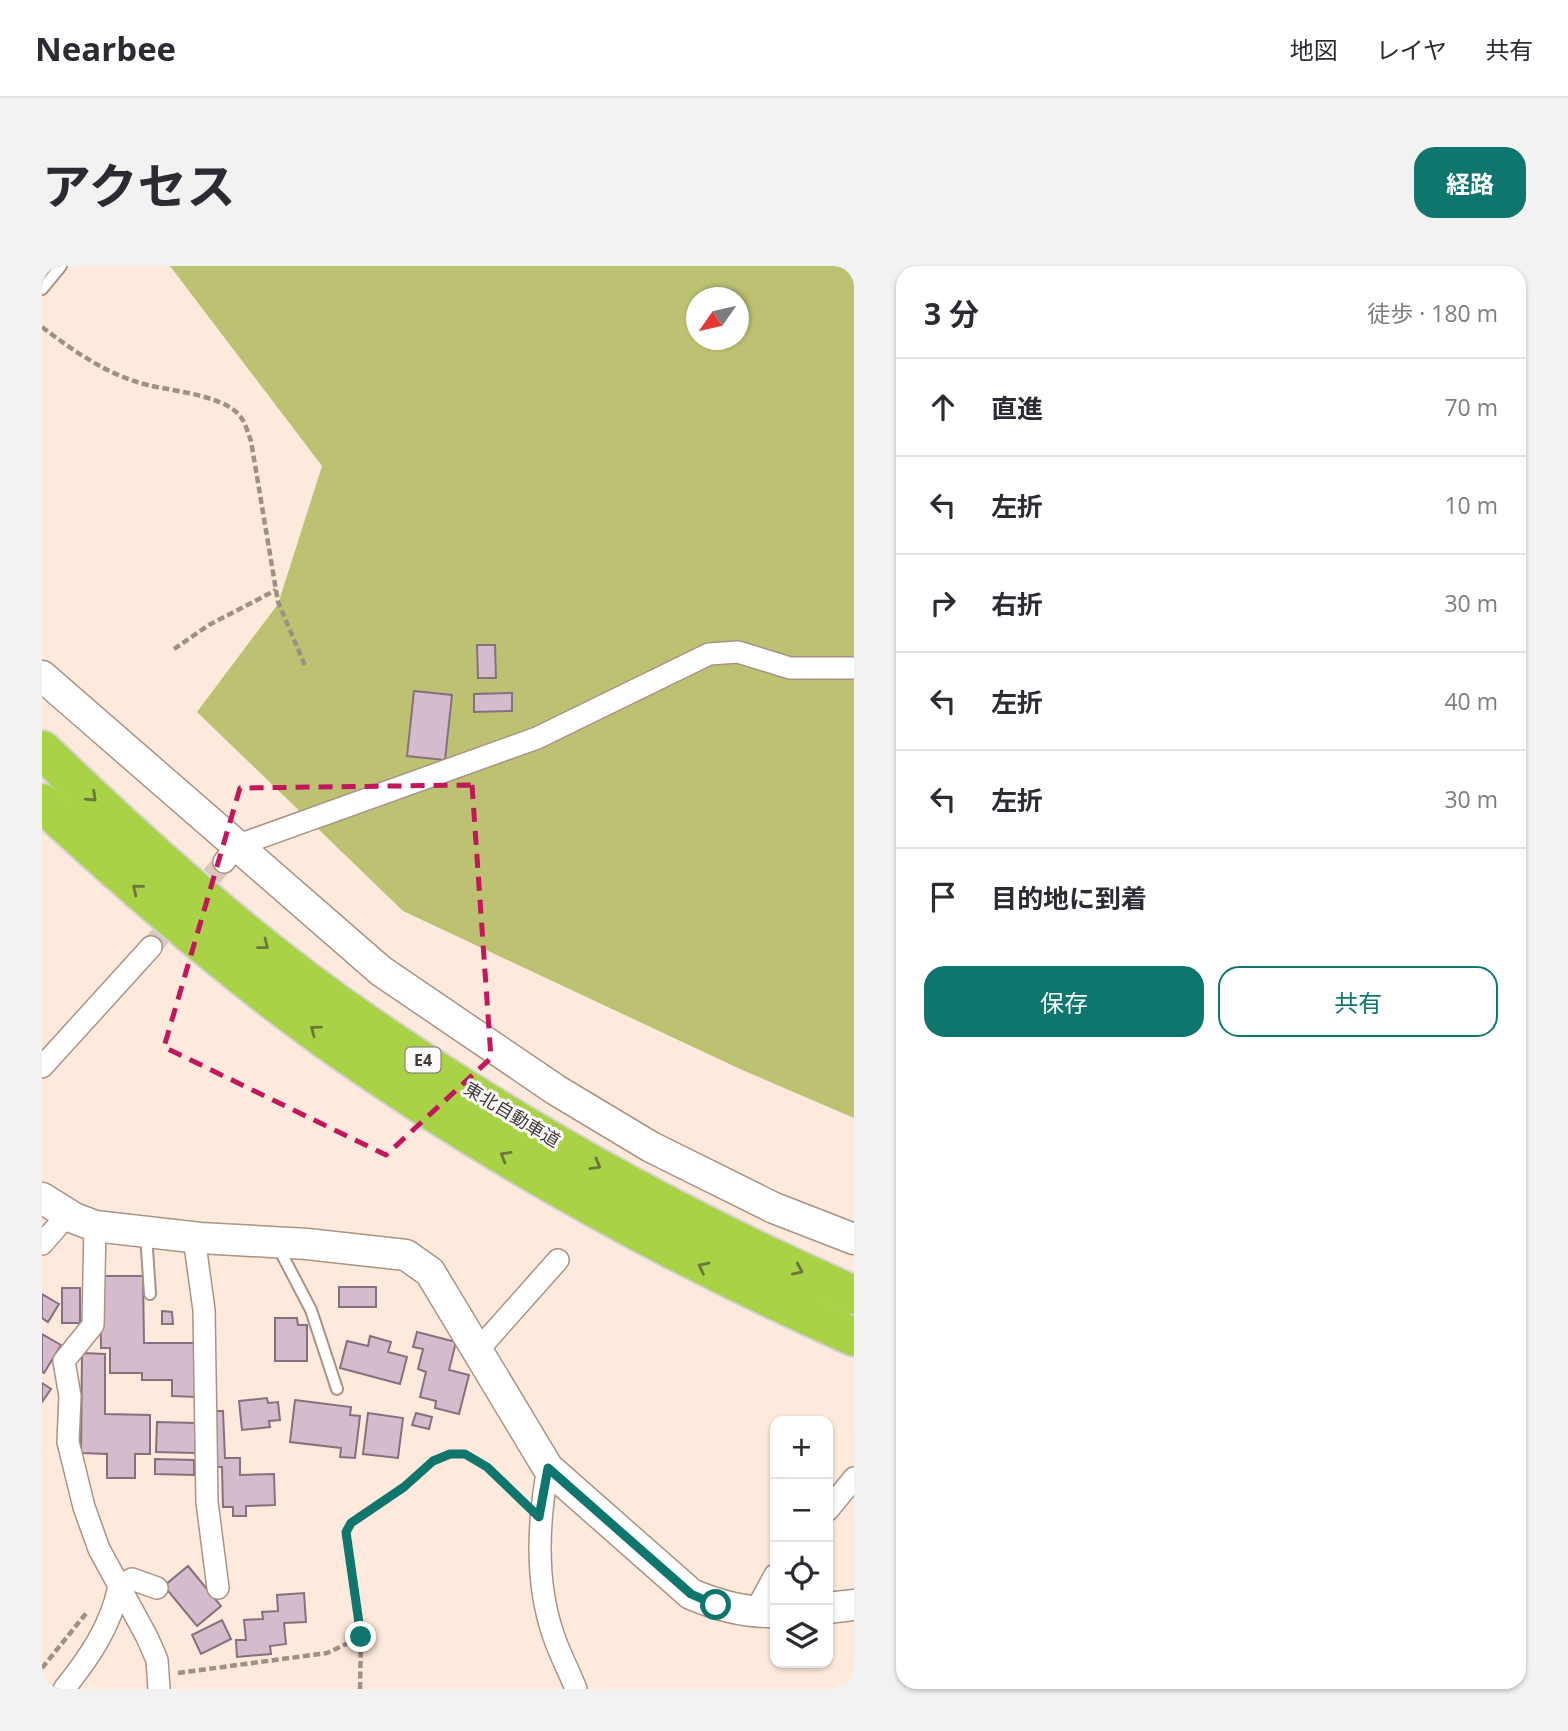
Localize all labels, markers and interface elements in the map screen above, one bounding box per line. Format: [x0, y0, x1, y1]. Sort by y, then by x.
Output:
text: Nearbee [35, 26, 176, 71]
text: 地図 [1290, 33, 1338, 66]
text: レイヤ [1376, 33, 1447, 66]
text: 共有 [1485, 33, 1533, 66]
button: 経路 [1414, 147, 1526, 218]
text: アクセス [42, 152, 236, 218]
north arrow [686, 287, 749, 350]
text: 3 分 [924, 293, 979, 334]
text: 徒歩 · 180 m [1367, 297, 1498, 329]
icon: ahead [924, 388, 962, 426]
text: 直進 [991, 390, 1043, 426]
text: 70 m [1444, 391, 1498, 423]
icon: left [924, 486, 962, 524]
text: 左折 [991, 488, 1043, 524]
text: 10 m [1444, 489, 1498, 521]
icon: right [924, 584, 962, 622]
text: 右折 [991, 586, 1043, 622]
text: 30 m [1444, 587, 1498, 619]
icon: left [924, 682, 962, 720]
text: 左折 [991, 684, 1043, 720]
text: 40 m [1444, 685, 1498, 717]
icon: left [924, 780, 962, 818]
text: 左折 [991, 782, 1043, 818]
text: 30 m [1444, 783, 1498, 815]
one-way arrow [84, 788, 97, 801]
icon: arrive [924, 878, 962, 916]
text: 目的地に到着 [991, 880, 1147, 916]
one-way arrow [132, 885, 144, 898]
one-way arrow [257, 936, 269, 949]
button: 保存 [924, 966, 1204, 1037]
button: 共有 [1218, 966, 1498, 1037]
one-way arrow [310, 1026, 323, 1039]
road number: E4 [406, 1048, 440, 1072]
street label: 東北自動車道 [460, 1076, 565, 1152]
one-way arrow [499, 1151, 512, 1164]
one-way arrow [588, 1157, 601, 1170]
one-way arrow [698, 1261, 710, 1275]
one-way arrow [791, 1262, 803, 1276]
map controls [770, 1416, 833, 1668]
button: + [770, 1416, 833, 1479]
button: − [770, 1479, 833, 1542]
button: locate [770, 1542, 833, 1605]
route start [700, 1589, 731, 1620]
button: layers [770, 1605, 833, 1668]
route end [345, 1621, 376, 1652]

